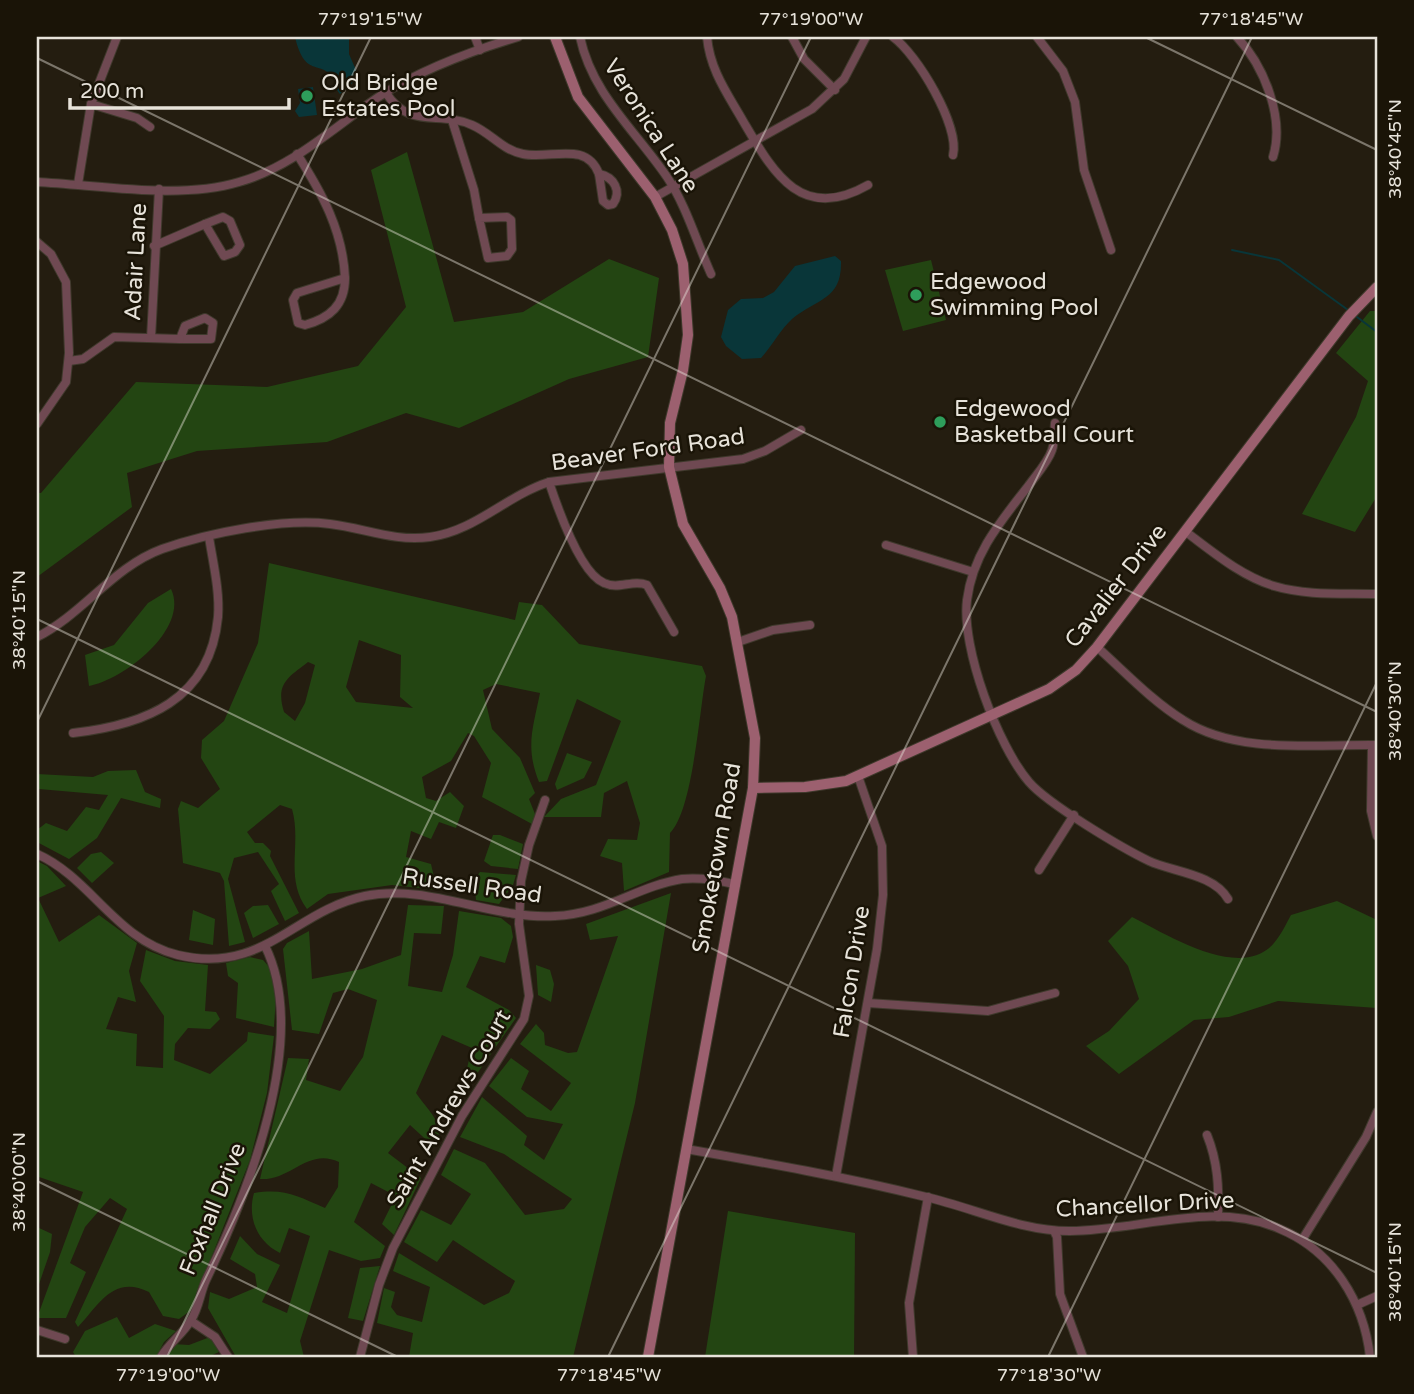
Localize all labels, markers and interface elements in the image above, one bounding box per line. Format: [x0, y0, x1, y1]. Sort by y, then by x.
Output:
text: 77°19'15"W [318, 8, 422, 30]
text: 77°19'00"W [759, 8, 863, 30]
text: 77°18'45"W [1199, 8, 1303, 30]
street label: Veronica Lane [597, 54, 705, 198]
scale bar [70, 66, 289, 110]
place label: Old Bridge Estates Pool [321, 69, 455, 123]
text: 200 m [80, 79, 144, 104]
marker: Old Bridge Estates Pool [299, 88, 315, 104]
text: 38°40'45"N [1384, 99, 1406, 199]
street label: Adair Lane [119, 202, 153, 322]
place label: Edgewood Swimming Pool [930, 268, 1099, 322]
marker: Edgewood Swimming Pool [908, 287, 924, 303]
place label: Edgewood Basketball Court [954, 395, 1134, 449]
marker: Edgewood Basketball Court [932, 414, 948, 430]
street label: Beaver Ford Road [549, 423, 747, 477]
street label: Cavalier Drive [1059, 518, 1173, 654]
text: 38°40'15"N [8, 570, 30, 670]
text: 38°40'30"N [1384, 661, 1406, 761]
street label: Smoketown Road [686, 761, 748, 955]
street label: Russell Road [400, 862, 544, 910]
street label: Falcon Drive [828, 904, 876, 1040]
street label: Saint Andrews Court [381, 1005, 517, 1213]
text: 38°40'00"N [8, 1132, 30, 1232]
street label: Foxhall Drive [174, 1139, 252, 1279]
street label: Chancellor Drive [1055, 1186, 1235, 1224]
text: 38°40'15"N [1384, 1222, 1406, 1322]
text: 77°19'00"W [116, 1364, 220, 1386]
text: 77°18'45"W [557, 1364, 661, 1386]
text: 77°18'30"W [997, 1364, 1101, 1386]

